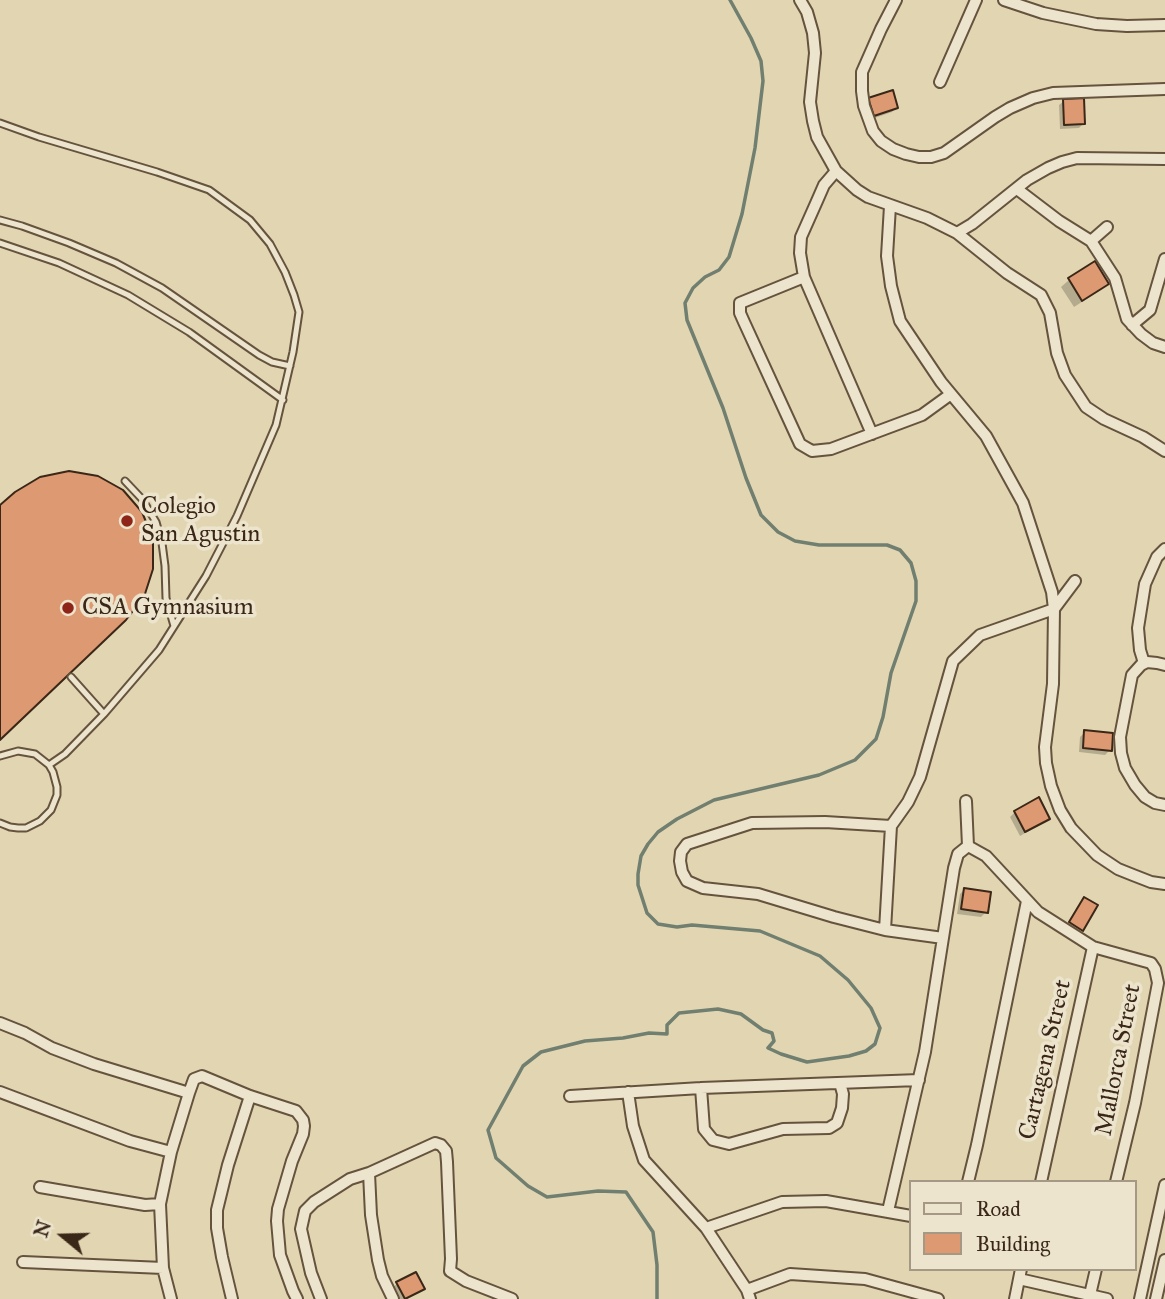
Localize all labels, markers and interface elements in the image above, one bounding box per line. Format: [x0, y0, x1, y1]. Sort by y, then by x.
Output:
place label: Colegio San Agustin [141, 493, 260, 549]
marker: Colegio San Agustin [119, 513, 135, 529]
place label: CSA Gymnasium [82, 594, 254, 622]
marker: CSA Gymnasium [60, 600, 76, 616]
street label: Cartagena Street [1014, 977, 1078, 1143]
street label: Mallorca Street [1090, 982, 1148, 1138]
legend [909, 1180, 1137, 1271]
text: Road [976, 1196, 1021, 1222]
north arrow [28, 1201, 98, 1271]
text: N [29, 1218, 56, 1240]
text: Building [976, 1231, 1050, 1257]

